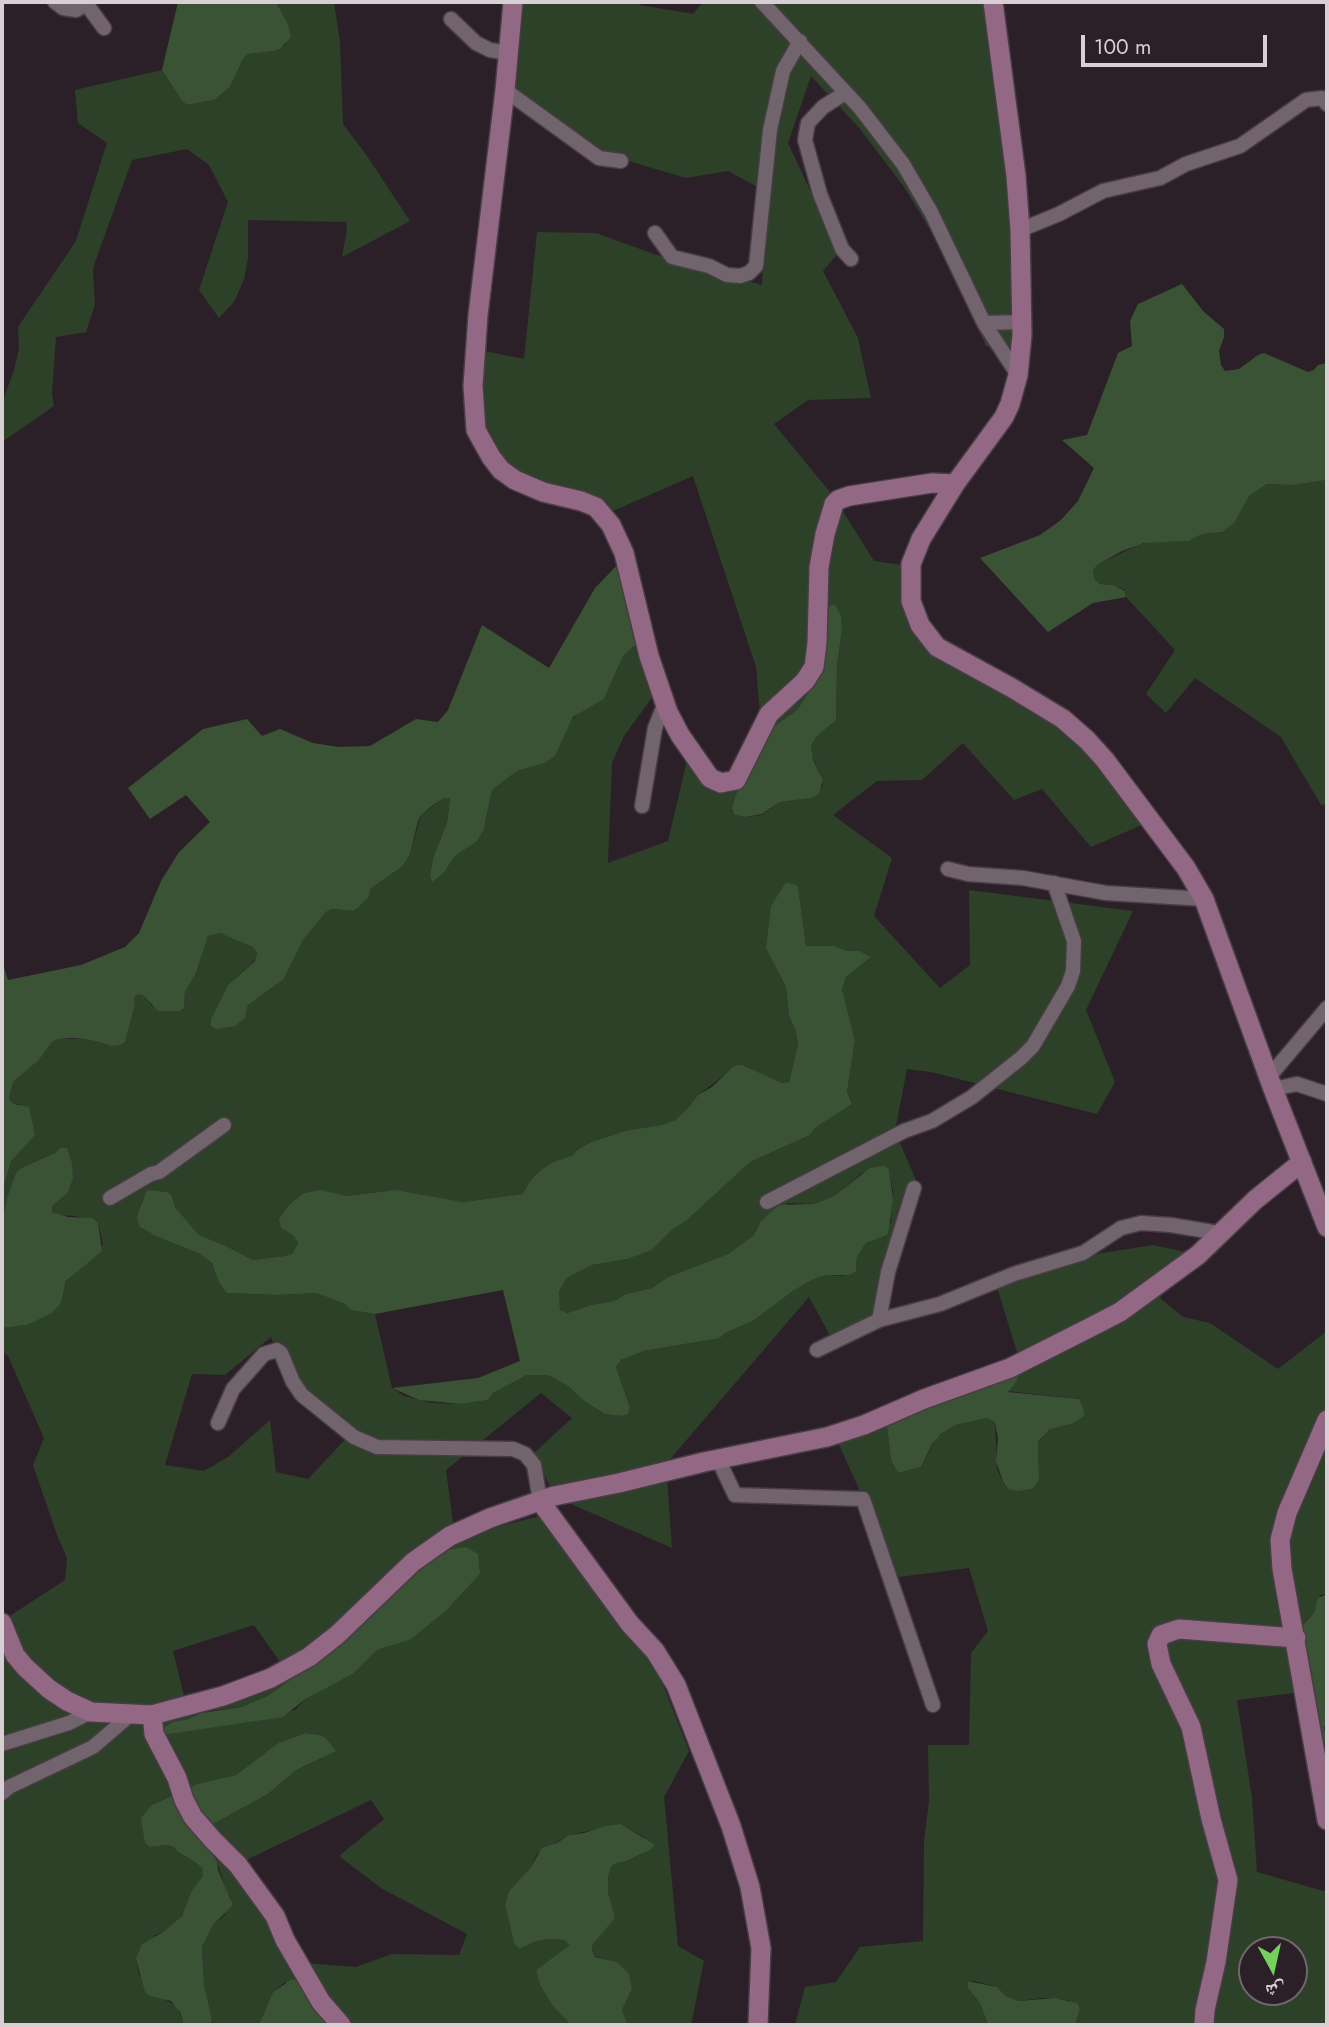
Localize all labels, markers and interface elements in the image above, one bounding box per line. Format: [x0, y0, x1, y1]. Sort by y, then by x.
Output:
scale bar [1084, 21, 1270, 65]
text: 100 m [1094, 32, 1151, 62]
north arrow [1238, 1936, 1308, 2006]
text: ش [1264, 1976, 1288, 2005]

